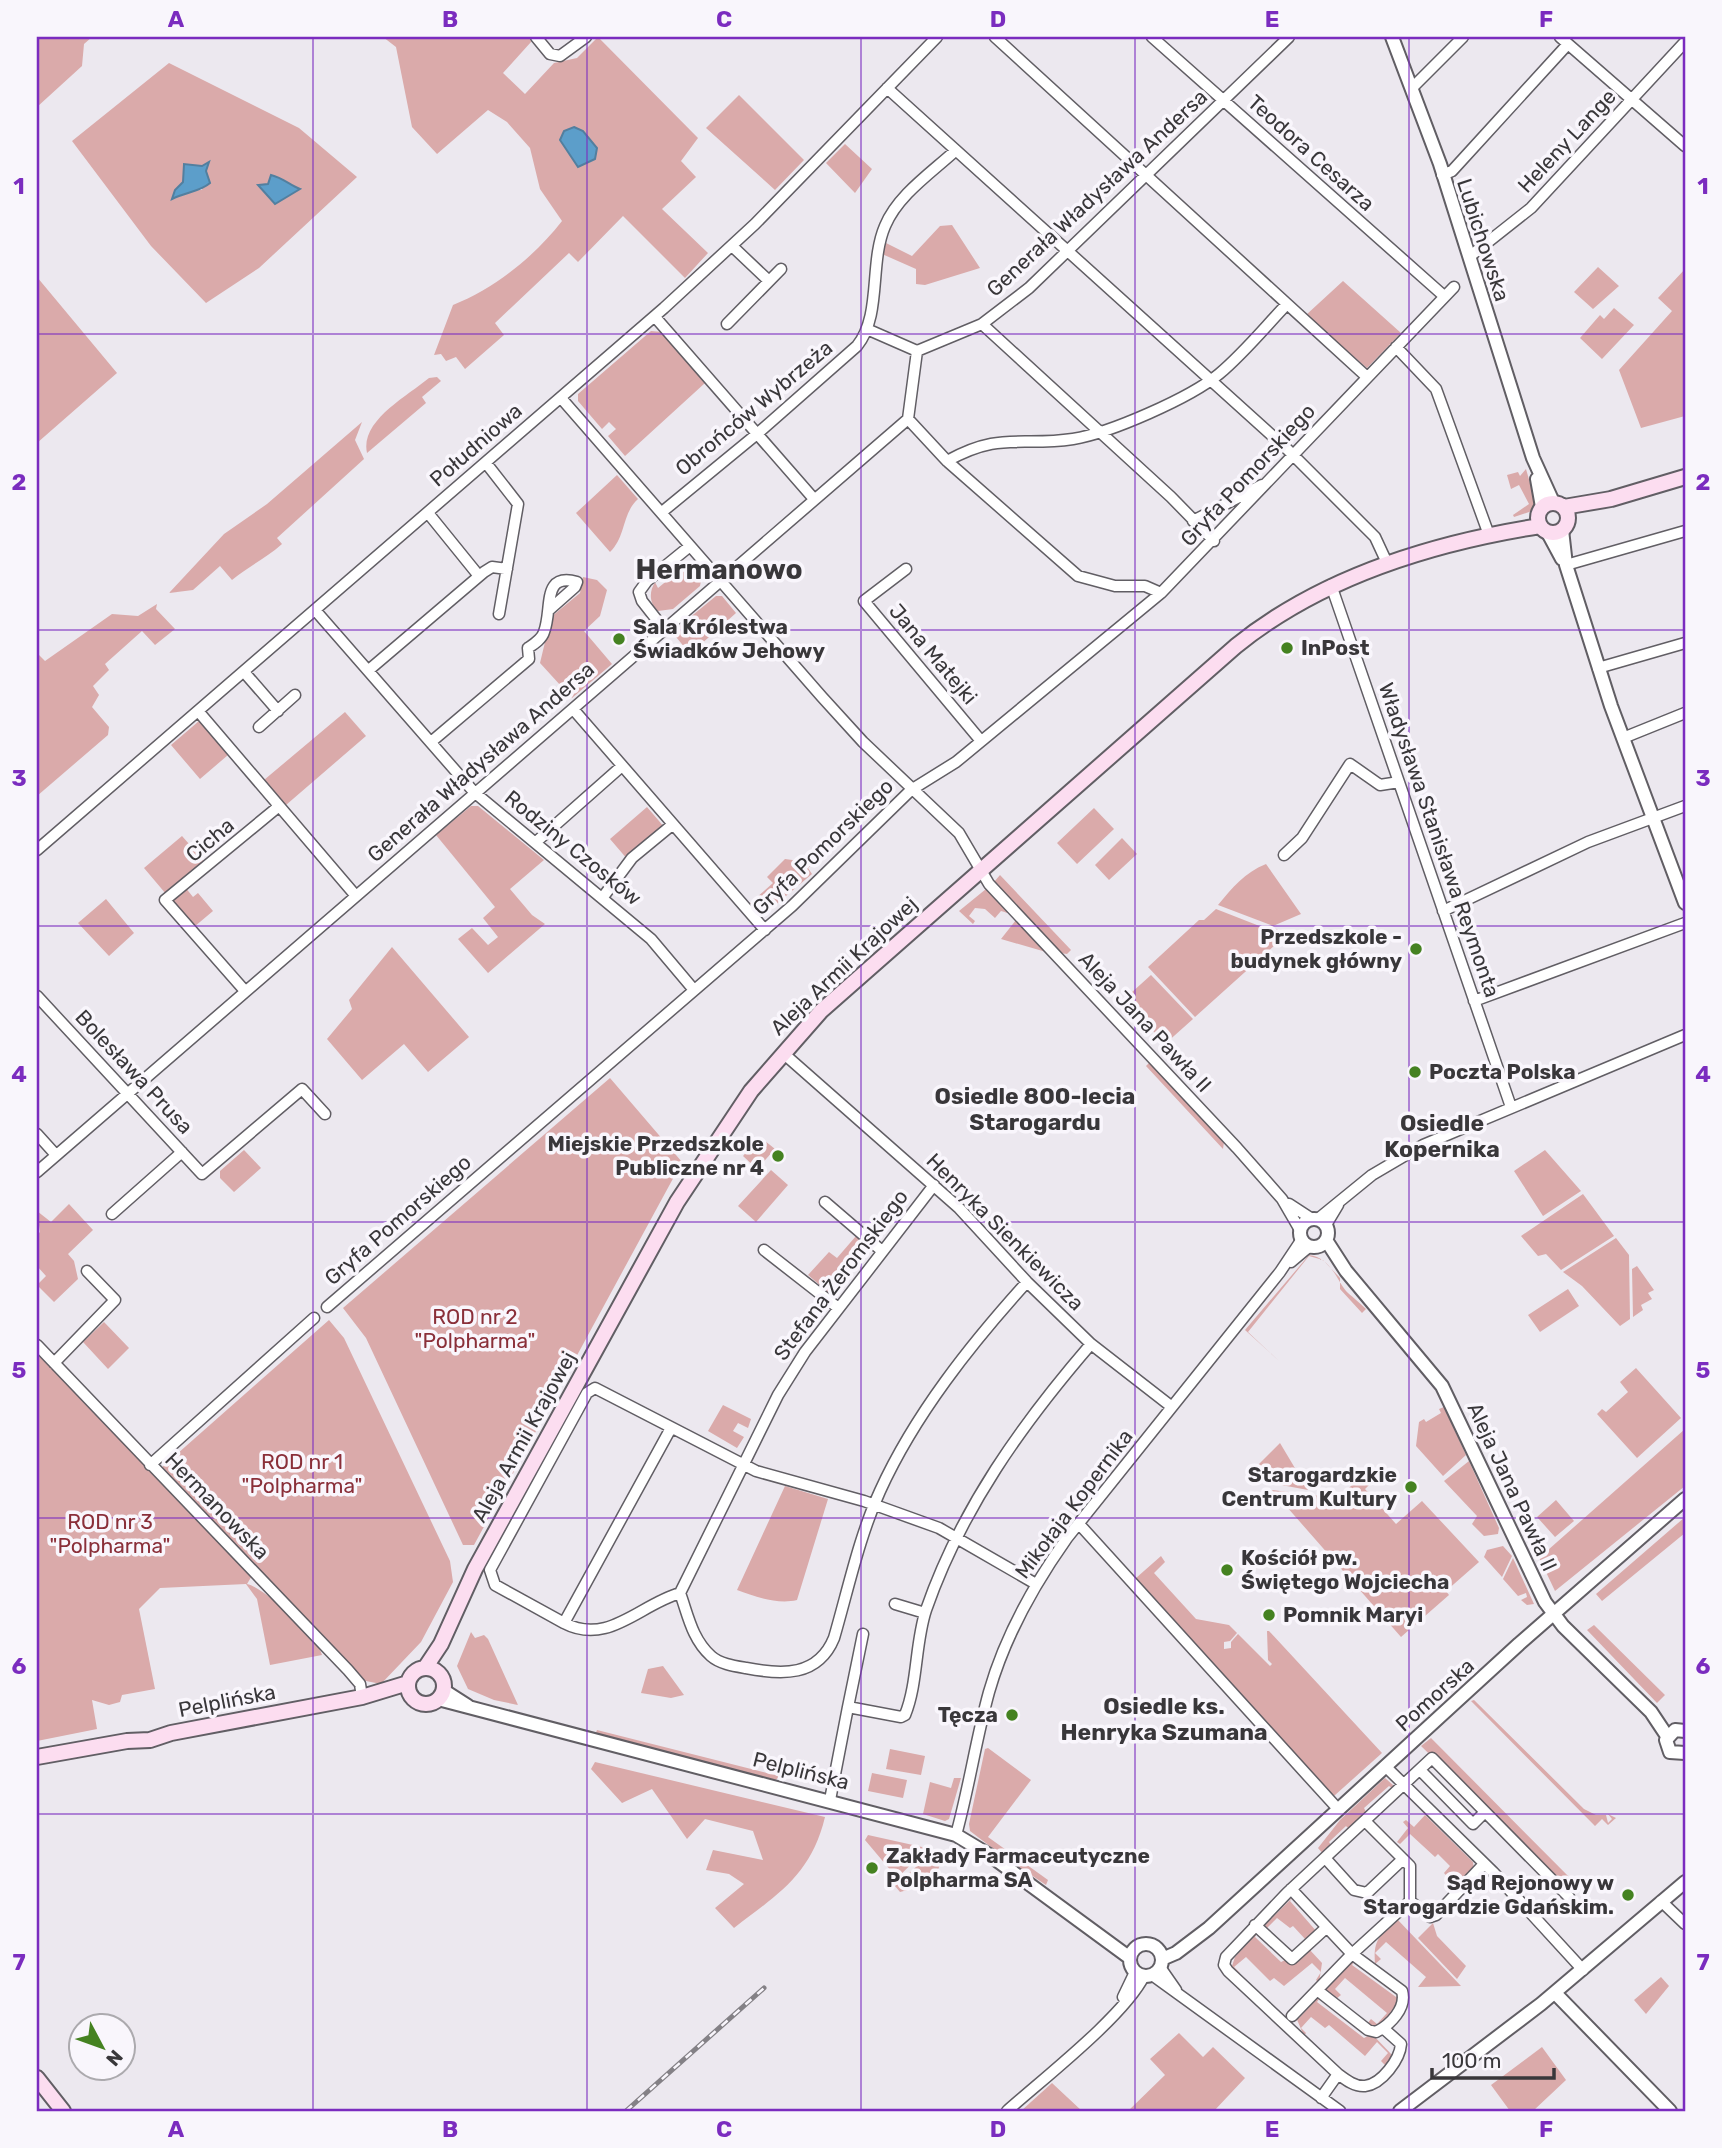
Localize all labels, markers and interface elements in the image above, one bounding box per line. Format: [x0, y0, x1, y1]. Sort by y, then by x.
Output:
text: A [168, 5, 185, 33]
text: B [442, 5, 458, 33]
text: C [716, 5, 732, 33]
text: D [990, 5, 1006, 33]
text: E [1265, 5, 1279, 33]
text: F [1539, 5, 1553, 33]
street label: Generała Władysława Andersa [981, 84, 1212, 301]
street label: Heleny Lange [1512, 84, 1621, 198]
street label: Teodora Cesarza [1243, 89, 1380, 216]
text: 1 [13, 172, 25, 200]
text: 1 [1697, 172, 1709, 200]
street label: Lubichowska [1452, 175, 1515, 304]
street label: Obrońców Wybrzeża [670, 335, 837, 481]
street label: Południowa [424, 398, 527, 491]
street label: Gryfa Pomorskiego [1175, 398, 1320, 551]
text: 2 [12, 468, 26, 496]
text: 2 [1696, 468, 1710, 496]
district label: Hermanowo [635, 553, 803, 586]
street label: Jana Matejki [884, 598, 983, 709]
place label: Sala Królestwa Świadków Jehowy [633, 614, 825, 663]
marker: Sala Królestwa Świadków Jehowy [611, 631, 627, 647]
place label: InPost [1301, 635, 1370, 660]
marker: InPost [1279, 640, 1295, 656]
street label: Generała Władysława Andersa [362, 656, 599, 867]
street label: Władysława Stanisława Reymonta [1374, 679, 1505, 1000]
text: 3 [11, 764, 27, 792]
text: 3 [1695, 764, 1711, 792]
street label: Gryfa Pomorskiego [747, 773, 898, 920]
street label: Rodziny Czosków [500, 785, 647, 911]
street label: Cicha [181, 812, 239, 867]
street label: Aleja Armii Krajowej [765, 891, 922, 1040]
place label: Przedszkole - budynek główny [1231, 924, 1402, 973]
marker: Przedszkole - budynek główny [1408, 941, 1424, 957]
street label: Aleja Jana Pawła II [1074, 946, 1217, 1097]
street label: Bolesława Prusa [70, 1004, 198, 1139]
place label: Poczta Polska [1429, 1059, 1576, 1084]
text: 4 [11, 1060, 27, 1088]
text: 4 [1695, 1060, 1711, 1088]
marker: Poczta Polska [1407, 1064, 1423, 1080]
district label: Osiedle 800-lecia Starogardu [935, 1082, 1135, 1136]
district label: Osiedle Kopernika [1384, 1109, 1500, 1163]
place label: Miejskie Przedszkole Publiczne nr 4 [548, 1131, 764, 1180]
marker: Miejskie Przedszkole Publiczne nr 4 [770, 1148, 786, 1164]
street label: Henryka Sienkiewicza [921, 1148, 1089, 1316]
street label: Gryfa Pomorskiego [319, 1149, 476, 1290]
street label: Stefana Żeromskiego [768, 1184, 913, 1365]
park label: ROD nr 2 "Polpharma" [415, 1304, 535, 1353]
street label: Aleja Armii Krajowej [466, 1347, 581, 1527]
text: 5 [12, 1356, 27, 1384]
text: 5 [1696, 1356, 1711, 1384]
street label: Aleja Jana Pawła II [1462, 1399, 1562, 1575]
street label: Mikołaja Kopernika [1009, 1424, 1138, 1583]
street label: Hermanowska [160, 1447, 275, 1564]
park label: ROD nr 1 "Polpharma" [242, 1449, 362, 1498]
place label: Starogardzkie Centrum Kultury [1222, 1462, 1397, 1511]
marker: Starogardzkie Centrum Kultury [1403, 1479, 1419, 1495]
park label: ROD nr 3 "Polpharma" [50, 1509, 170, 1558]
place label: Kościół pw. Świętego Wojciecha [1241, 1545, 1449, 1594]
marker: Kościół pw. Świętego Wojciecha [1219, 1562, 1235, 1578]
place label: Pomnik Maryi [1283, 1602, 1423, 1627]
marker: Pomnik Maryi [1261, 1607, 1277, 1623]
text: 6 [12, 1652, 27, 1680]
text: 6 [1696, 1652, 1711, 1680]
street label: Pomorska [1390, 1653, 1479, 1736]
street label: Pelplińska [176, 1679, 278, 1722]
district label: Osiedle ks. Henryka Szumana [1060, 1692, 1268, 1746]
place label: Tęcza [938, 1702, 998, 1727]
marker: Tęcza [1004, 1707, 1020, 1723]
street label: Pelplińska [750, 1746, 852, 1795]
place label: Zakłady Farmaceutyczne Polpharma SA [886, 1843, 1150, 1892]
marker: Zakłady Farmaceutyczne Polpharma SA [864, 1860, 880, 1876]
place label: Sąd Rejonowy w Starogardzie Gdańskim. [1363, 1870, 1614, 1919]
marker: Sąd Rejonowy w Starogardzie Gdańskim. [1620, 1887, 1636, 1903]
text: 7 [12, 1948, 26, 1976]
text: 7 [1696, 1948, 1710, 1976]
north arrow [66, 2011, 136, 2082]
scale bar [1432, 2036, 1554, 2080]
text: N [101, 2045, 128, 2071]
text: 100 m [1442, 2048, 1501, 2073]
text: A [168, 2115, 185, 2143]
text: B [442, 2115, 458, 2143]
text: C [716, 2115, 732, 2143]
text: D [990, 2115, 1006, 2143]
text: E [1265, 2115, 1279, 2143]
text: F [1539, 2115, 1553, 2143]

